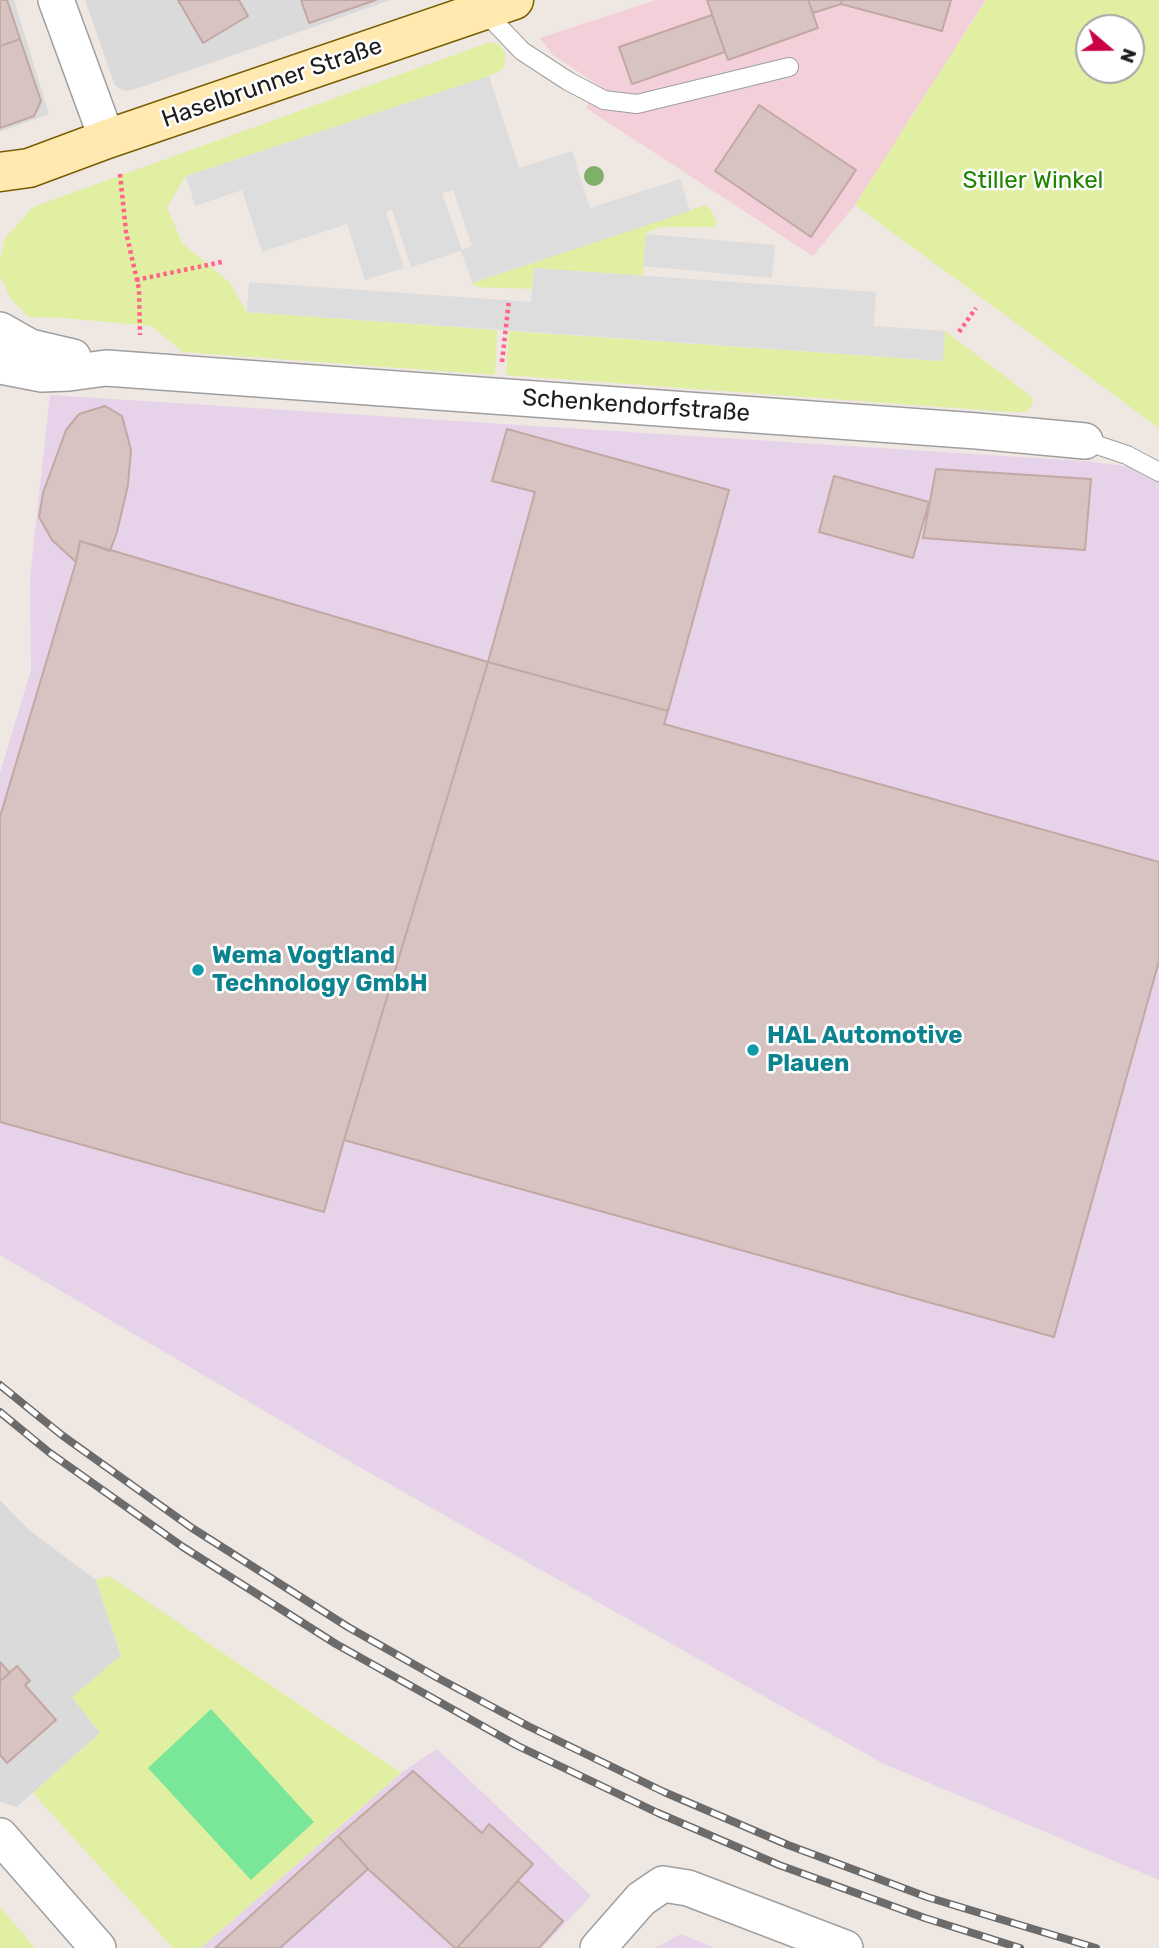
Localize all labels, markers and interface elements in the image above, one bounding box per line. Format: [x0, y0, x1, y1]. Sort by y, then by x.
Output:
north arrow [1075, 14, 1145, 84]
street label: Haselbrunner Straße [158, 32, 386, 134]
text: N [1115, 45, 1141, 66]
park label: Stiller Winkel [963, 167, 1103, 195]
street label: Schenkendorfstraße [521, 384, 751, 428]
place label: Wema Vogtland Technology GmbH [212, 942, 428, 998]
marker: Wema Vogtland Technology GmbH [190, 962, 206, 978]
place label: HAL Automotive Plauen [767, 1022, 963, 1078]
marker: HAL Automotive Plauen [745, 1042, 761, 1058]

